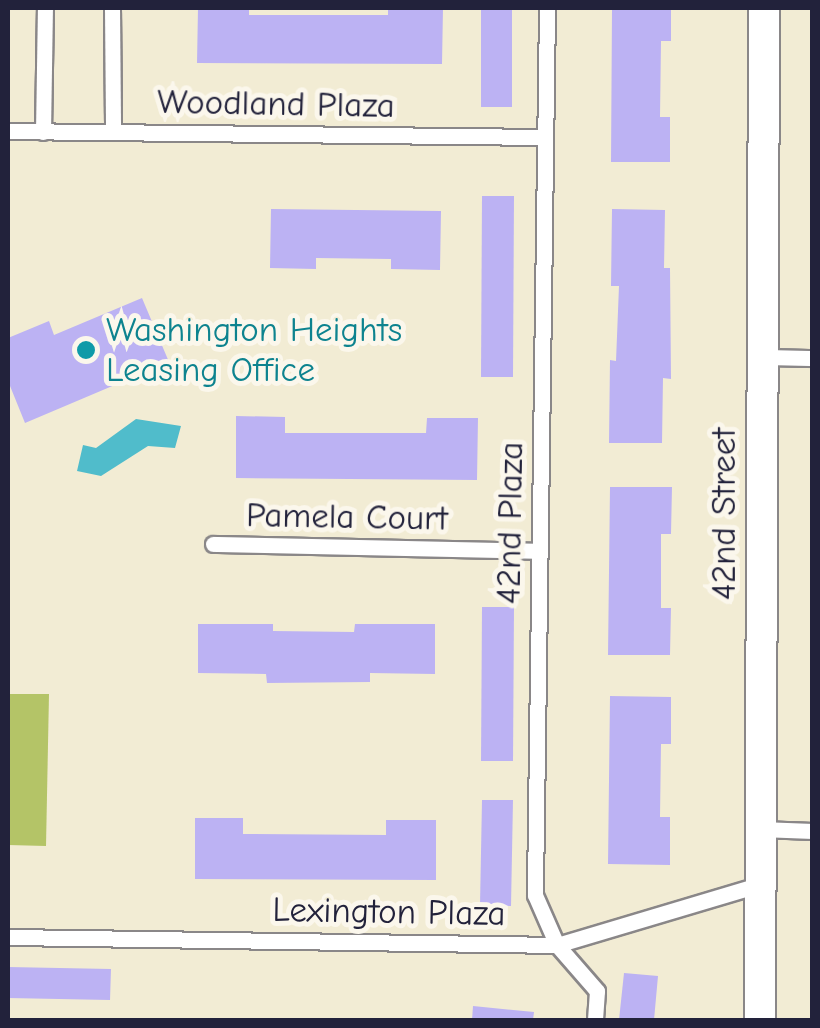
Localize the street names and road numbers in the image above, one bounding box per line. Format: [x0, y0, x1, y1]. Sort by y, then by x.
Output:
street label: Woodland Plaza [157, 81, 395, 127]
street label: 42nd Street [703, 428, 745, 600]
street label: 42nd Plaza [488, 441, 532, 605]
street label: Pamela Court [246, 494, 448, 540]
street label: Lexington Plaza [272, 889, 506, 935]

